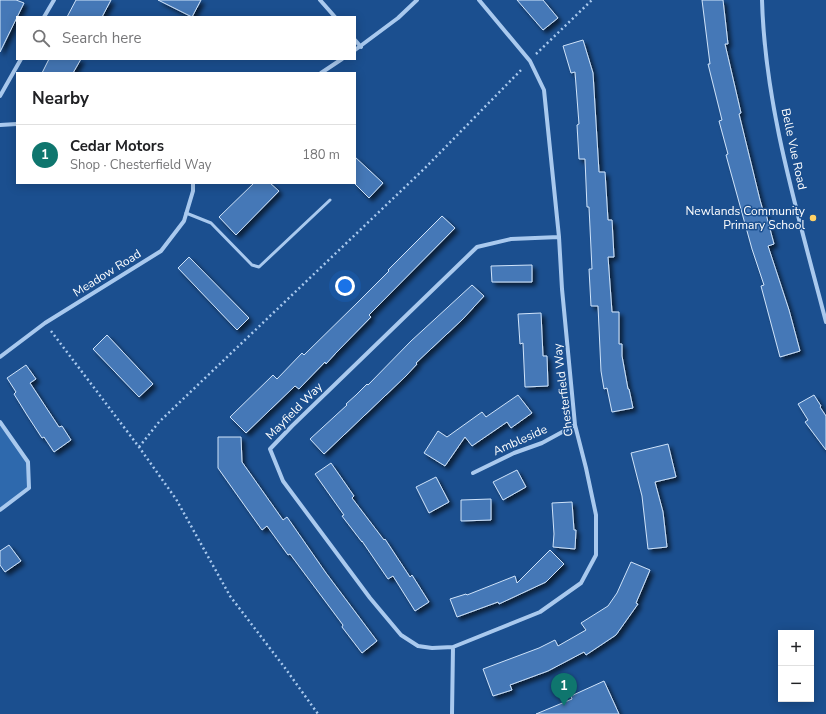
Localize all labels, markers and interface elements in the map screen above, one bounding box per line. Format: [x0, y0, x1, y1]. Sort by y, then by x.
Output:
search box [16, 16, 356, 60]
icon: search [30, 27, 52, 49]
text: Search here [62, 28, 142, 48]
text: Nearby [32, 87, 89, 110]
street label: Belle Vue Road [778, 107, 810, 191]
text: Cedar Motors [70, 136, 164, 156]
text: 1 [41, 146, 49, 164]
text: 180 m [302, 146, 340, 164]
text: Shop · Chesterfield Way [70, 156, 211, 174]
place label: Newlands Community Primary School [685, 203, 806, 233]
marker: Newlands Community Primary School [808, 213, 818, 223]
street label: Meadow Road [70, 246, 144, 300]
your location [335, 276, 355, 296]
street label: Chesterfield Way [549, 342, 577, 438]
street label: Mayfield Way [262, 378, 327, 443]
street label: Ambleside [490, 421, 550, 459]
map controls [778, 630, 814, 702]
button: + [778, 630, 814, 666]
button: − [778, 666, 814, 702]
pin: 1 [551, 673, 577, 706]

